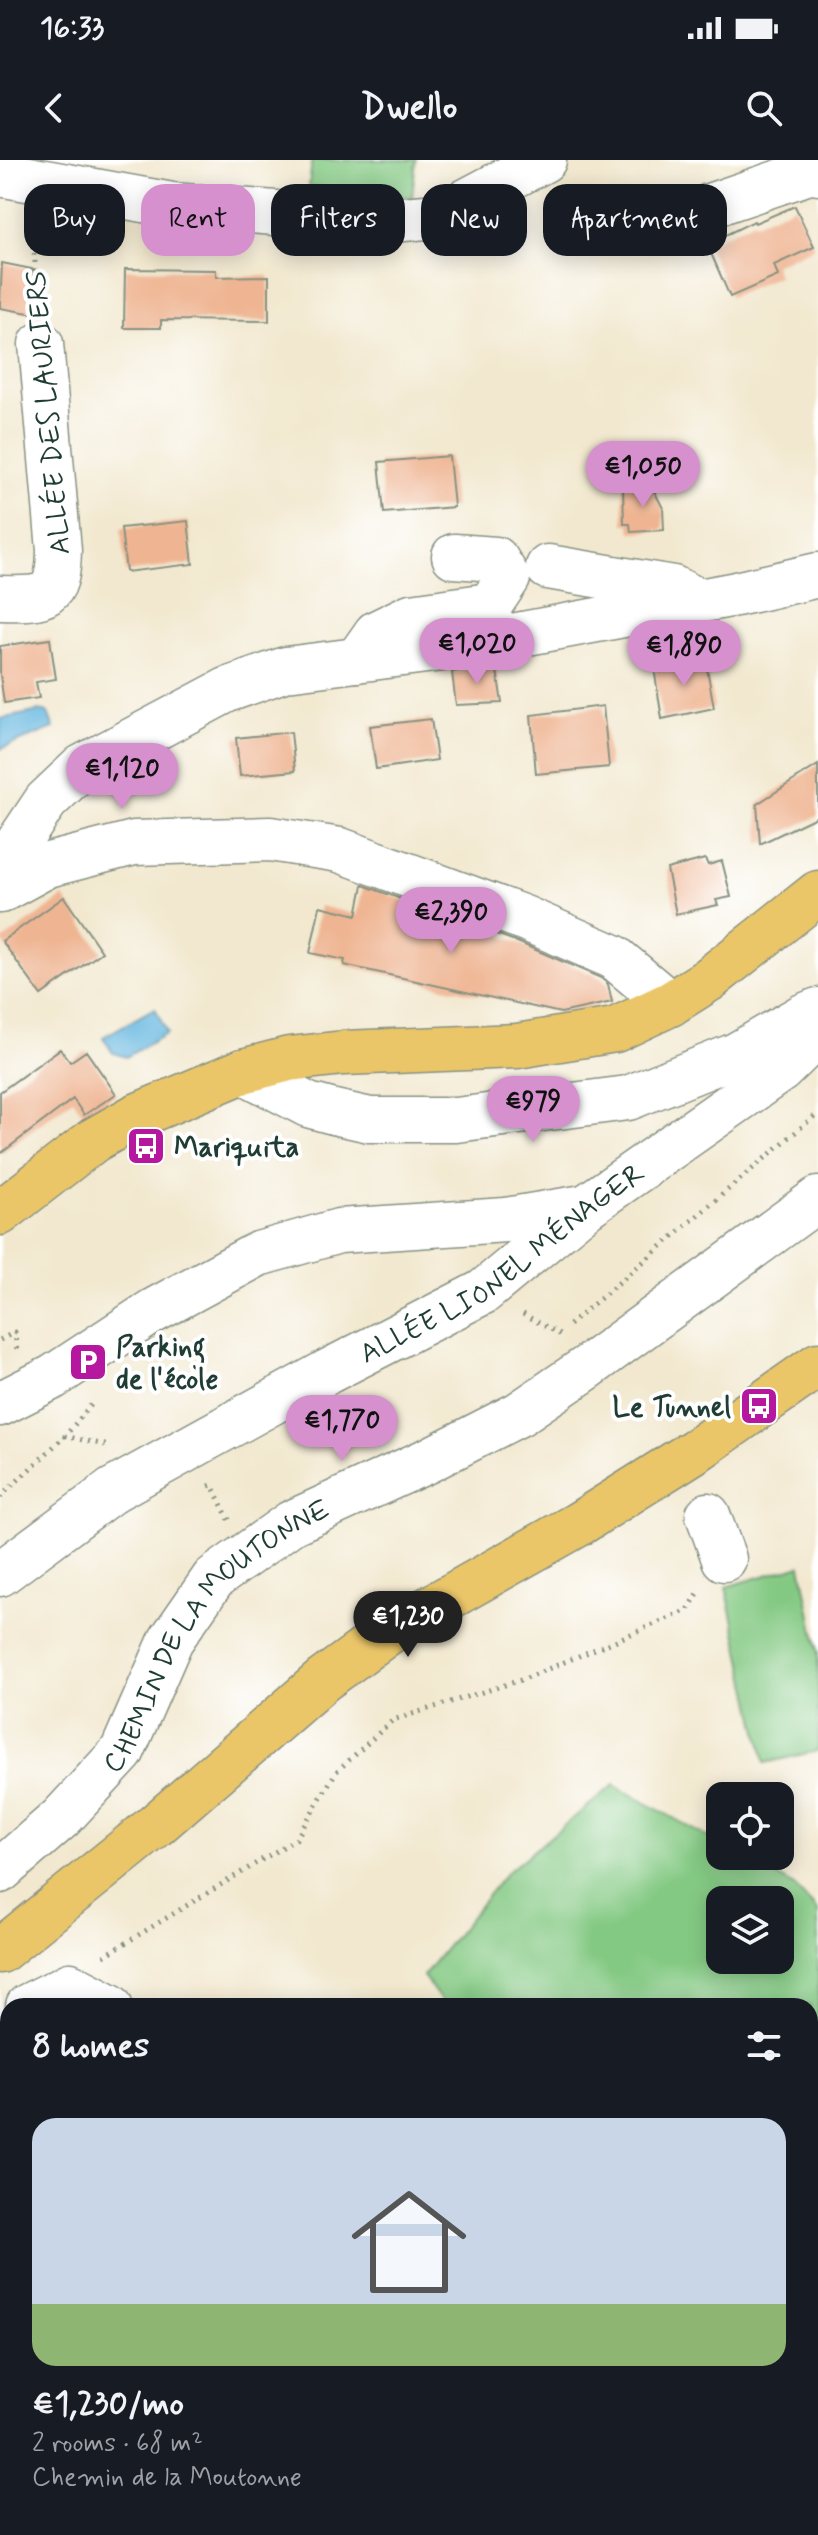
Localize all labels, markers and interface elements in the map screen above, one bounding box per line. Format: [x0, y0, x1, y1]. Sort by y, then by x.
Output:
text: 16:33 [40, 9, 104, 48]
text: Dwello [361, 85, 457, 132]
icon: back [32, 86, 76, 130]
icon: search [742, 86, 786, 130]
chip: Buy [24, 184, 125, 256]
chip: Rent [141, 184, 255, 256]
chip: Filters [271, 184, 405, 256]
chip: New [421, 184, 527, 256]
chip: Apartment [543, 184, 727, 256]
street label: ALLÉE DES LAURIERS [17, 269, 80, 556]
pin: €1,050 [578, 441, 708, 509]
text: €1,050 [604, 450, 682, 484]
pin: €1,020 [412, 618, 542, 686]
pin: €1,890 [619, 620, 749, 688]
text: €1,020 [437, 627, 517, 661]
text: €1,890 [646, 629, 722, 663]
pin: €1,120 [57, 743, 187, 811]
text: €1,120 [84, 752, 160, 786]
pin: €2,390 [386, 887, 516, 955]
text: €2,390 [414, 896, 488, 930]
pin: €979 [486, 1076, 580, 1144]
text: €979 [505, 1085, 561, 1119]
bus stop icon: Mariquita [125, 1125, 167, 1167]
place label: Mariquita [174, 1130, 299, 1167]
street label: ALLÉE LIONEL MÉNAGER [354, 1156, 652, 1373]
place label: Parking de l'école [116, 1330, 218, 1399]
parking icon: Parking de l'école [67, 1341, 109, 1383]
bus stop icon: Le Tunnel [738, 1385, 780, 1427]
place label: Le Tunnel [613, 1390, 731, 1427]
pin: €1,770 [277, 1395, 407, 1463]
text: €1,770 [304, 1404, 380, 1438]
street label: CHEMIN DE LA MOUTONNE [96, 1492, 336, 1782]
pin: €1,230 [343, 1591, 473, 1659]
text: €1,230 [371, 1600, 445, 1634]
map controls [706, 1782, 794, 1974]
button: locate [706, 1782, 794, 1870]
button: layers [706, 1886, 794, 1974]
text: 8 homes [32, 2024, 149, 2069]
icon: filters [742, 2024, 786, 2068]
icon: home [337, 2170, 481, 2314]
text: €1,230/mo [32, 2382, 184, 2427]
text: 2 rooms · 68 m² [32, 2427, 203, 2461]
text: Chemin de la Moutonne [32, 2461, 302, 2495]

